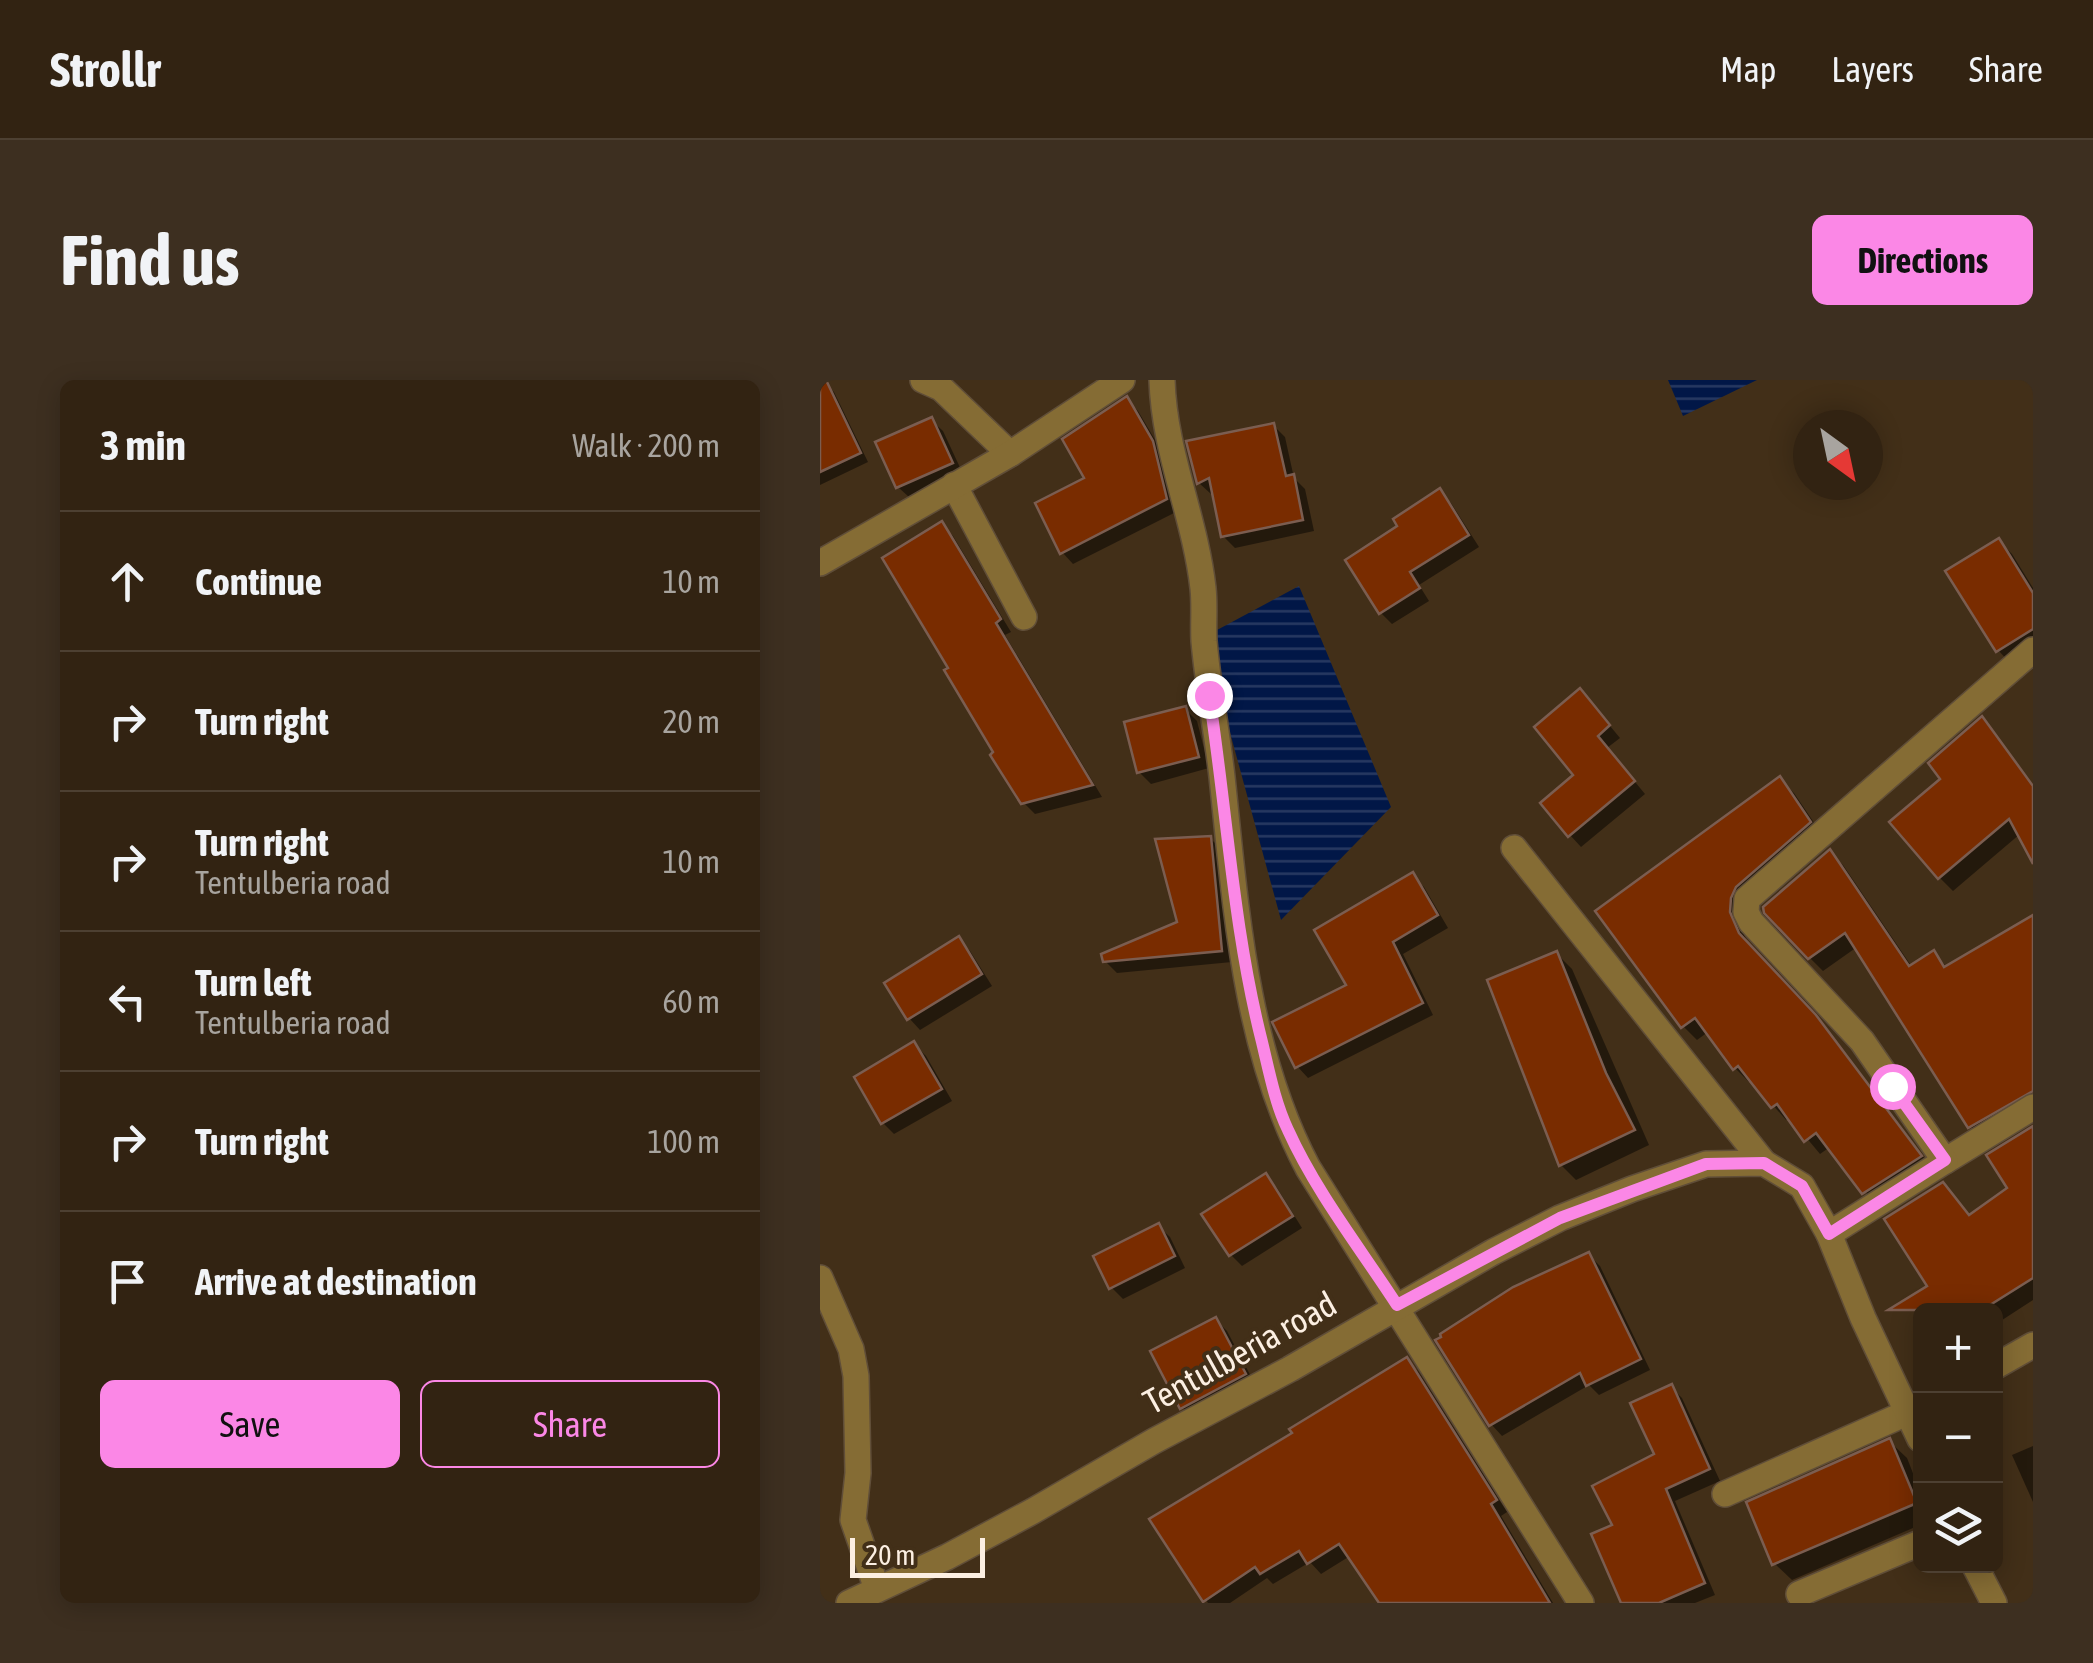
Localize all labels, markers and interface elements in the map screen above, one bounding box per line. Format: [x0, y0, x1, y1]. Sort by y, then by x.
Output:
text: Strollr [50, 42, 160, 97]
text: Map [1720, 49, 1776, 89]
text: Layers [1831, 49, 1914, 89]
text: Share [1969, 49, 2043, 89]
button: Directions [1812, 215, 2033, 305]
text: Find us [60, 220, 240, 300]
north arrow [1793, 410, 1883, 500]
text: 3 min [100, 421, 186, 469]
text: Walk · 200 m [572, 427, 720, 464]
icon: ahead [100, 554, 155, 609]
text: Continue [195, 560, 322, 603]
text: 10 m [662, 563, 720, 600]
route end [1187, 673, 1233, 719]
icon: right [100, 694, 155, 749]
text: Turn right [195, 700, 329, 743]
text: 20 m [662, 703, 720, 740]
text: Turn right [195, 821, 329, 864]
icon: right [100, 834, 155, 889]
text: 10 m [662, 843, 720, 880]
text: Tentulberia road [195, 864, 391, 901]
text: Turn left [195, 961, 311, 1004]
icon: left [100, 974, 155, 1029]
text: 60 m [662, 983, 720, 1020]
text: Tentulberia road [195, 1004, 391, 1041]
route start [1870, 1064, 1916, 1110]
icon: right [100, 1114, 155, 1169]
text: Turn right [195, 1120, 329, 1163]
text: 100 m [647, 1123, 720, 1160]
icon: arrive [100, 1254, 155, 1309]
text: Arrive at destination [195, 1260, 477, 1303]
street label: Tentulberia road [1136, 1283, 1343, 1421]
map controls [1913, 1303, 2003, 1573]
button: + [1913, 1303, 2003, 1393]
button: Save [100, 1380, 400, 1468]
button: Share [420, 1380, 720, 1468]
button: − [1913, 1393, 2003, 1483]
button: layers [1913, 1483, 2003, 1573]
scale bar [850, 1533, 985, 1578]
text: 20 m [865, 1539, 915, 1571]

